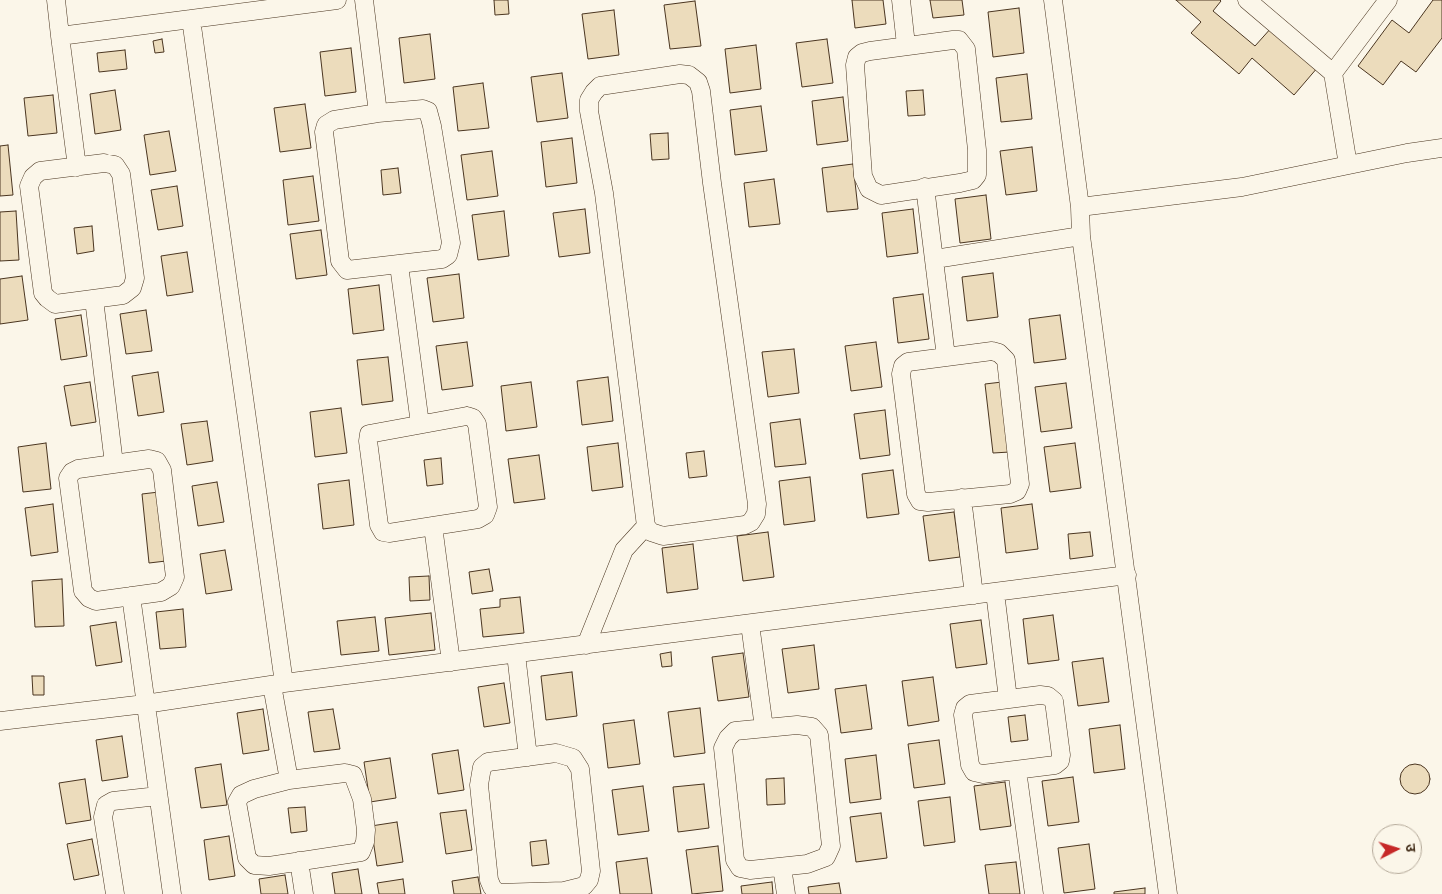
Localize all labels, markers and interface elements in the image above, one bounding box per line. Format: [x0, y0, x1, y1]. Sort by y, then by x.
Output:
north arrow [1372, 824, 1422, 874]
text: उ [1403, 843, 1419, 853]

